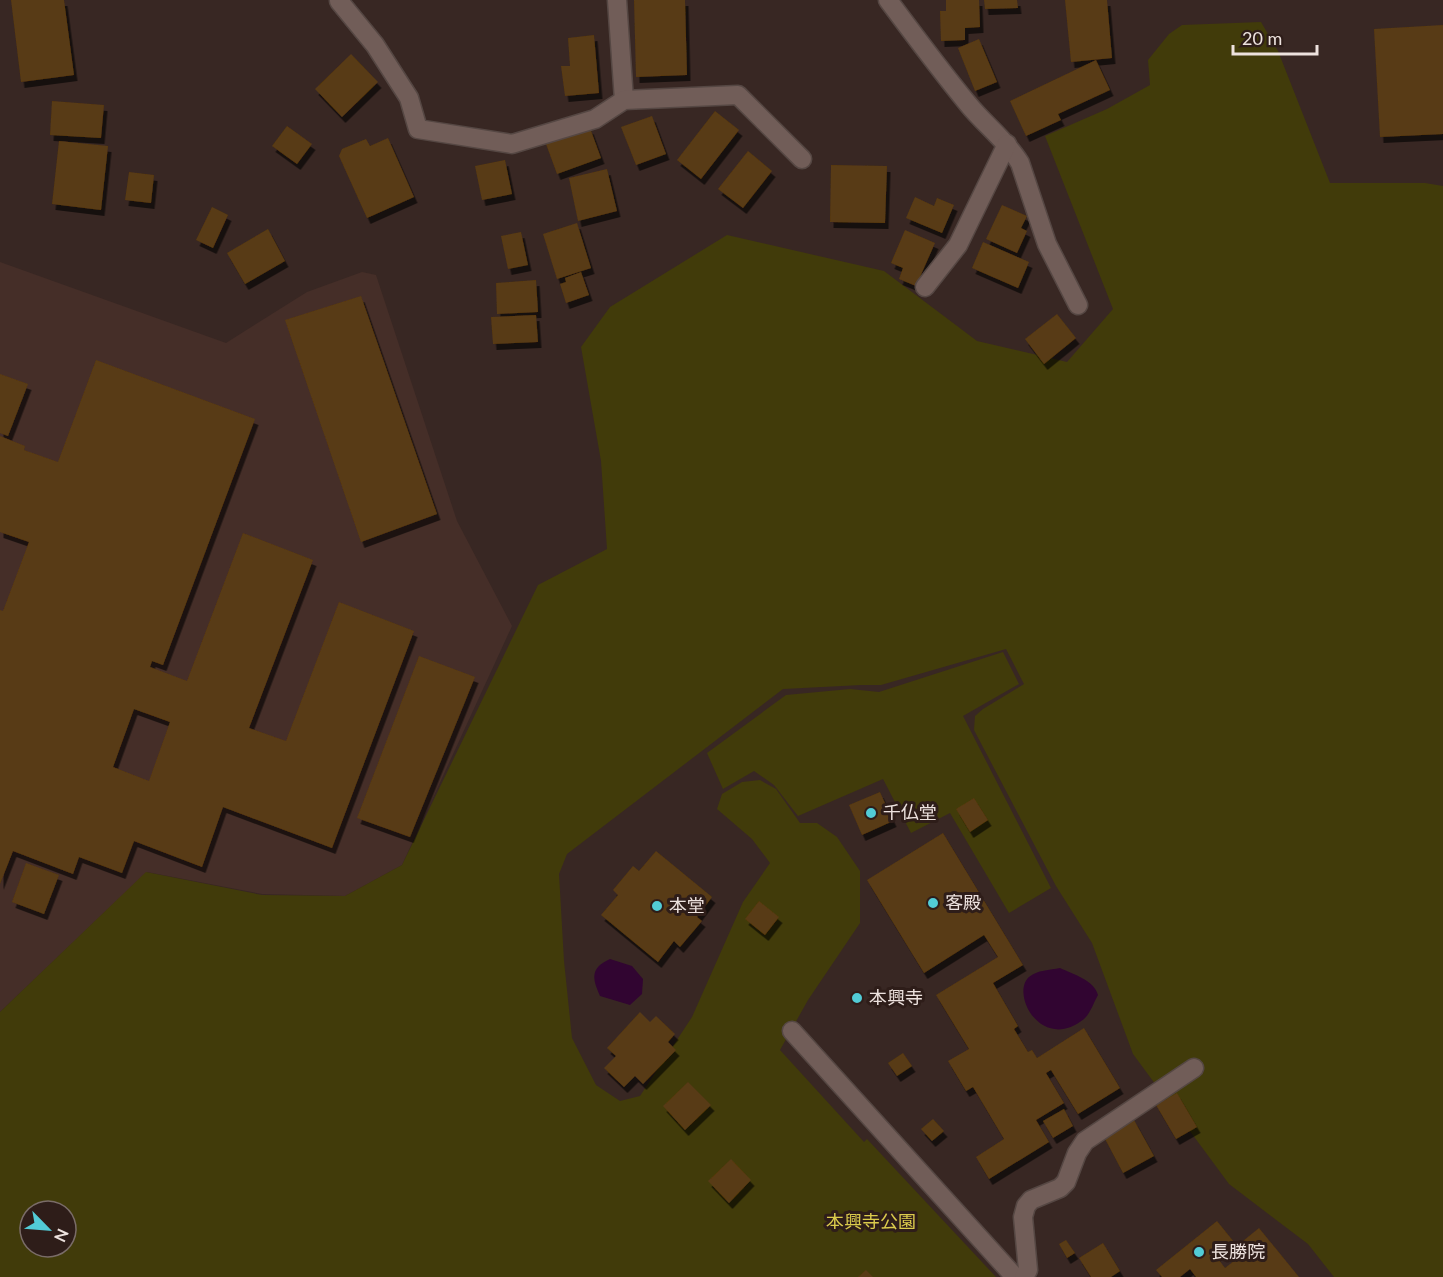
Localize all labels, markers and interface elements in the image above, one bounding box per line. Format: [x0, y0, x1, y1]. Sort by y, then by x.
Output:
scale bar [1233, 18, 1317, 56]
text: 20 m [1242, 27, 1282, 49]
place label: 千仏堂 [883, 801, 937, 823]
marker: 千仏堂 [864, 806, 878, 820]
place label: 客殿 [945, 891, 981, 913]
place label: 本堂 [669, 894, 705, 916]
marker: 客殿 [926, 896, 940, 910]
marker: 本堂 [650, 899, 664, 913]
place label: 本興寺 [869, 986, 923, 1008]
marker: 本興寺 [850, 991, 864, 1005]
north arrow [18, 1199, 78, 1259]
park label: 本興寺公園 [826, 1210, 916, 1232]
text: N [51, 1226, 73, 1245]
place label: 長勝院 [1211, 1240, 1265, 1262]
marker: 長勝院 [1192, 1245, 1206, 1259]

